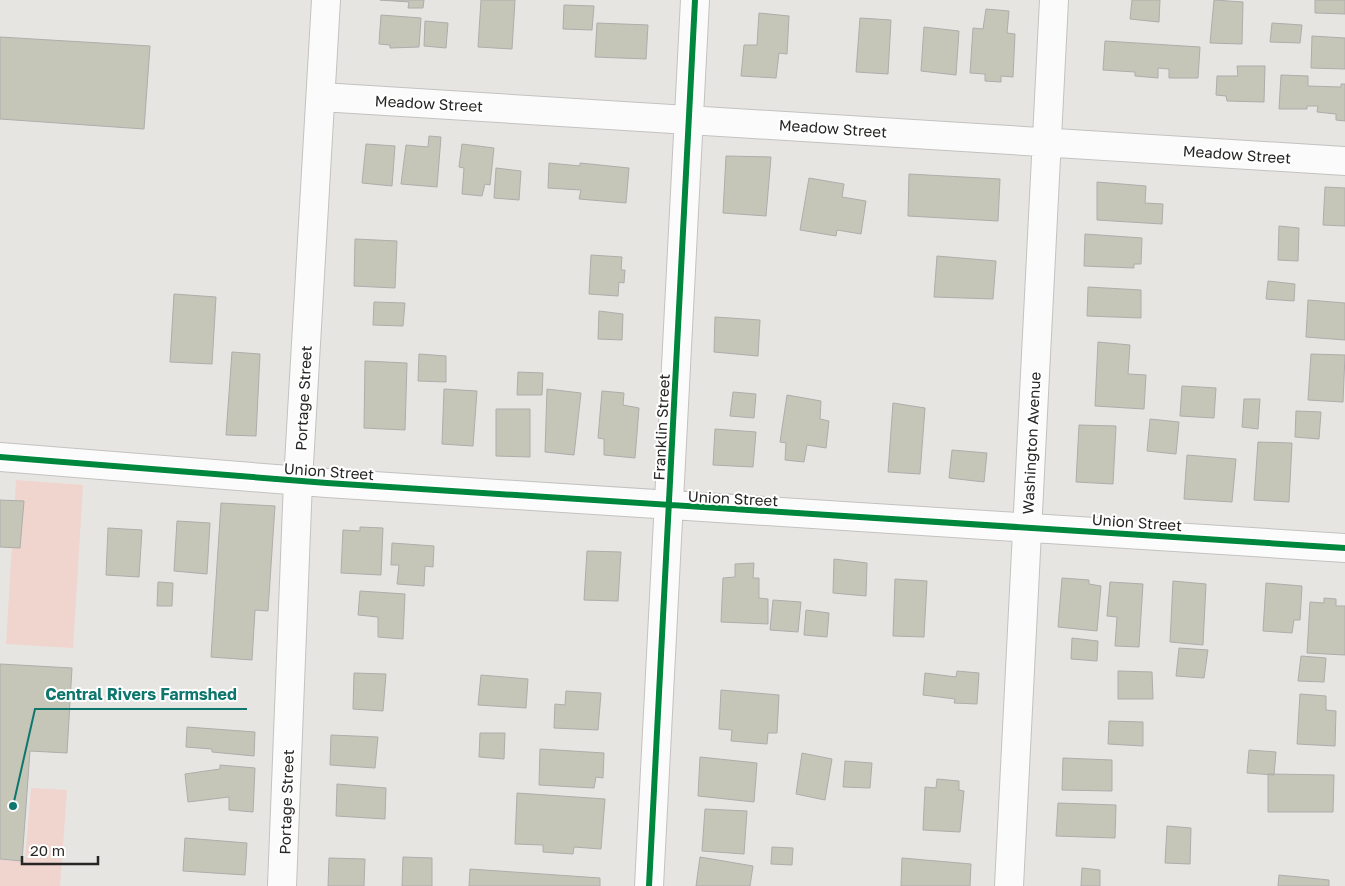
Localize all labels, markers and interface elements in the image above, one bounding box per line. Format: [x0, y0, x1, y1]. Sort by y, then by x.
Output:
street label: Meadow Street [374, 91, 484, 115]
street label: Meadow Street [778, 115, 888, 141]
street label: Meadow Street [1182, 141, 1292, 167]
street label: Portage Street [291, 345, 315, 451]
street label: Washington Avenue [1018, 371, 1044, 515]
street label: Franklin Street [649, 373, 673, 481]
street label: Union Street [283, 459, 375, 483]
street label: Union Street [687, 487, 779, 509]
street label: Union Street [1091, 510, 1183, 534]
callout: Central Rivers Farmshed [35, 678, 247, 709]
text: Central Rivers Farmshed [45, 684, 237, 704]
street label: Portage Street [275, 749, 297, 855]
scale bar [22, 834, 99, 866]
text: 20 m [30, 841, 65, 859]

